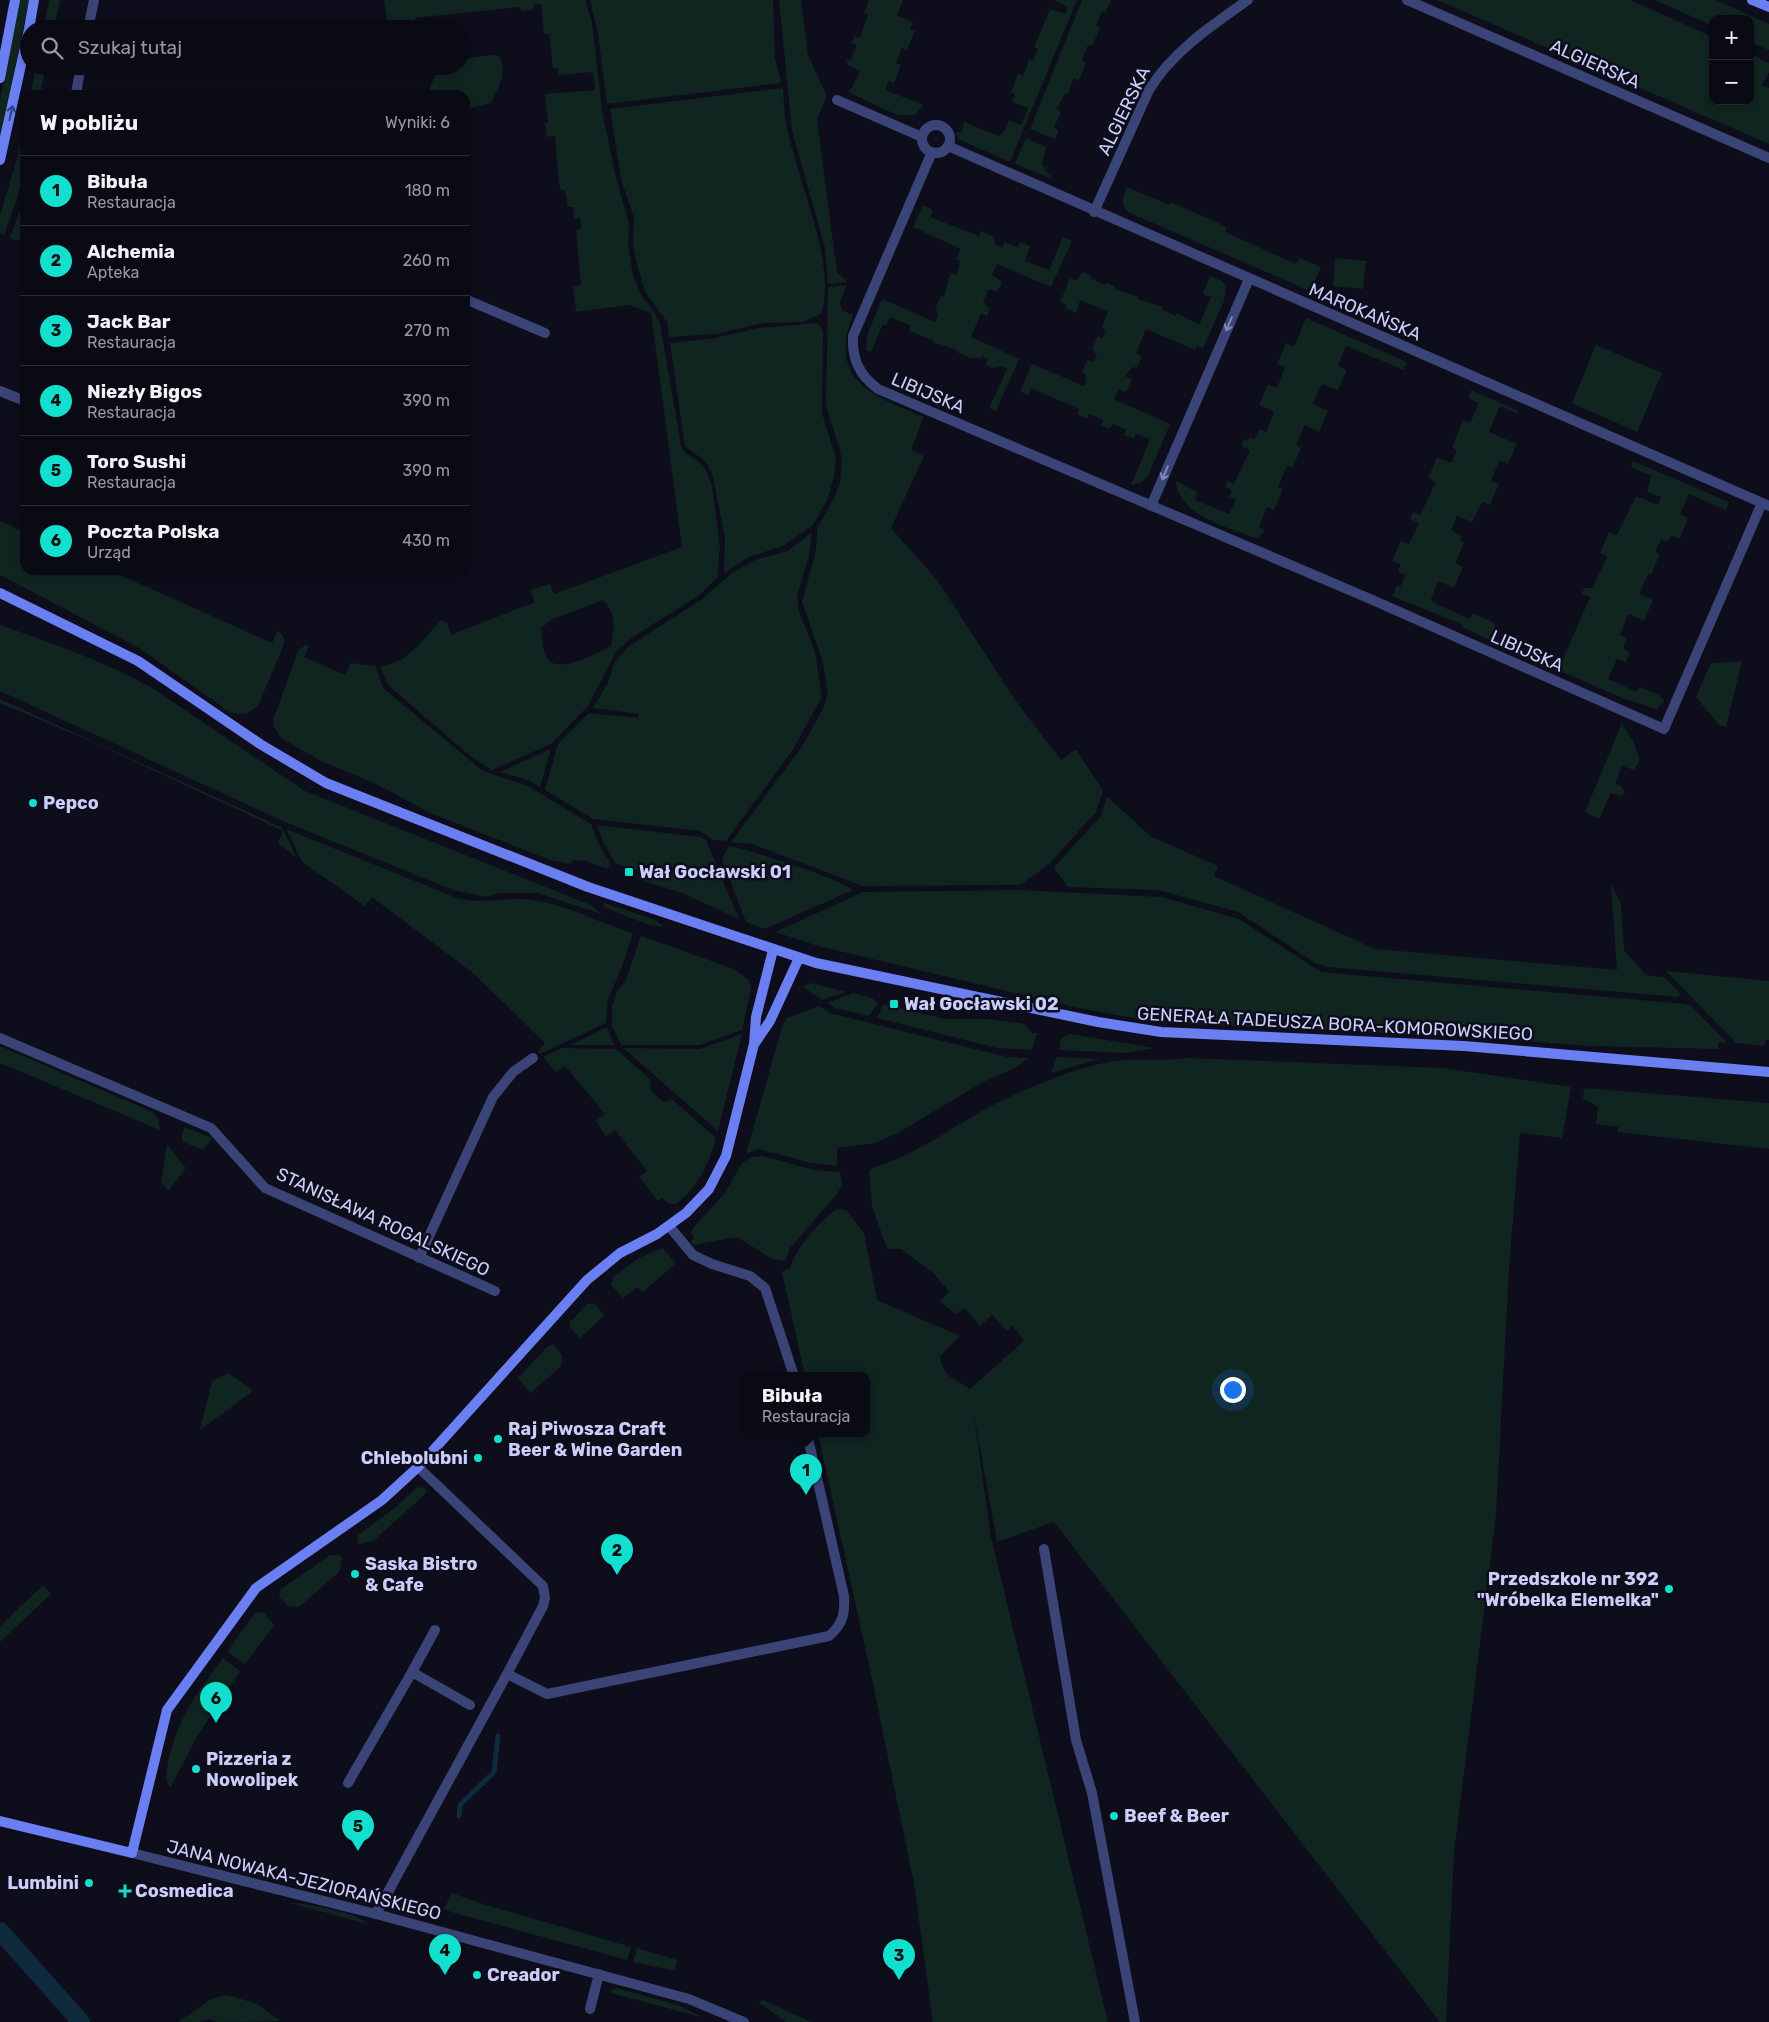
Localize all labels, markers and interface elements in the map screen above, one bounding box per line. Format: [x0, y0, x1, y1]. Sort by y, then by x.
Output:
map controls [1709, 15, 1754, 105]
button: + [1709, 15, 1754, 60]
search box [20, 20, 470, 75]
icon: search [38, 34, 66, 62]
street label: ALGIERSKA [1547, 34, 1643, 94]
text: Szukaj tutaj [78, 36, 182, 59]
button: − [1709, 60, 1754, 105]
street label: ALGIERSKA [1093, 63, 1155, 159]
one-way arrow [7, 105, 16, 121]
text: W pobliżu [40, 110, 138, 135]
text: Wyniki: 6 [385, 113, 450, 132]
text: Bibuła [87, 170, 148, 193]
text: 1 [52, 181, 60, 200]
text: 180 m [405, 181, 450, 200]
text: Restauracja [87, 193, 176, 212]
text: Alchemia [87, 240, 175, 263]
text: 2 [51, 251, 61, 270]
text: 260 m [403, 251, 450, 270]
text: Apteka [87, 263, 139, 282]
street label: MAROKAŃSKA [1306, 278, 1424, 346]
text: Jack Bar [87, 310, 170, 333]
one-way arrow [1224, 316, 1234, 331]
text: 3 [51, 321, 61, 340]
text: 270 m [404, 321, 450, 340]
text: Restauracja [87, 333, 176, 352]
street label: LIBIJSKA [888, 368, 968, 418]
text: Niezły Bigos [87, 380, 202, 403]
text: 4 [51, 391, 61, 410]
text: 390 m [403, 391, 450, 410]
text: Restauracja [87, 403, 176, 422]
text: Toro Sushi [87, 450, 186, 473]
text: 5 [51, 461, 61, 480]
text: 390 m [403, 461, 450, 480]
one-way arrow [1160, 465, 1170, 480]
text: Restauracja [87, 473, 176, 492]
text: Poczta Polska [87, 520, 220, 543]
text: 6 [51, 531, 61, 550]
text: 430 m [402, 531, 450, 550]
text: Urząd [87, 543, 131, 562]
street label: LIBIJSKA [1487, 625, 1567, 677]
place label: Pepco [43, 792, 99, 814]
marker: Pepco [27, 797, 39, 809]
place label: Wał Gocławski 01 [639, 861, 791, 883]
marker: Wał Gocławski 01 [623, 866, 635, 878]
place label: Wał Gocławski 02 [904, 993, 1059, 1015]
marker: Wał Gocławski 02 [888, 998, 900, 1010]
street label: GENERAŁA TADEUSZA BORA-KOMOROWSKIEGO [1136, 1003, 1534, 1045]
street label: STANISŁAWA ROGALSKIEGO [273, 1163, 493, 1281]
popup [742, 1372, 870, 1437]
your location [1220, 1377, 1246, 1403]
text: Bibuła [762, 1384, 822, 1407]
text: Restauracja [762, 1407, 850, 1426]
place label: Raj Piwosza Craft Beer & Wine Garden [508, 1418, 682, 1461]
marker: Raj Piwosza Craft Beer & Wine Garden [492, 1433, 504, 1445]
place label: Chlebolubni [361, 1447, 468, 1469]
marker: Chlebolubni [472, 1452, 484, 1464]
pin: 1 [790, 1454, 822, 1495]
pin: 2 [601, 1534, 633, 1575]
place label: Saska Bistro & Cafe [365, 1553, 478, 1596]
marker: Saska Bistro & Cafe [349, 1568, 361, 1580]
place label: Przedszkole nr 392 "Wróbelka Elemelka" [1477, 1568, 1659, 1611]
marker: Przedszkole nr 392 "Wróbelka Elemelka" [1663, 1583, 1675, 1595]
pin: 6 [200, 1682, 232, 1723]
place label: Pizzeria z Nowolipek [206, 1748, 299, 1791]
marker: Pizzeria z Nowolipek [190, 1763, 202, 1775]
place label: Beef & Beer [1124, 1805, 1229, 1827]
pin: 5 [342, 1810, 374, 1851]
marker: Beef & Beer [1108, 1810, 1120, 1822]
street label: JANA NOWAKA-JEZIORAŃSKIEGO [165, 1835, 443, 1925]
place label: Lumbini [7, 1872, 79, 1894]
marker: Lumbini [83, 1877, 95, 1889]
place label: Cosmedica [135, 1880, 234, 1902]
marker: Cosmedica [119, 1885, 131, 1897]
pin: 4 [429, 1934, 461, 1975]
pin: 3 [883, 1939, 915, 1980]
place label: Creador [487, 1964, 560, 1986]
marker: Creador [471, 1969, 483, 1981]

